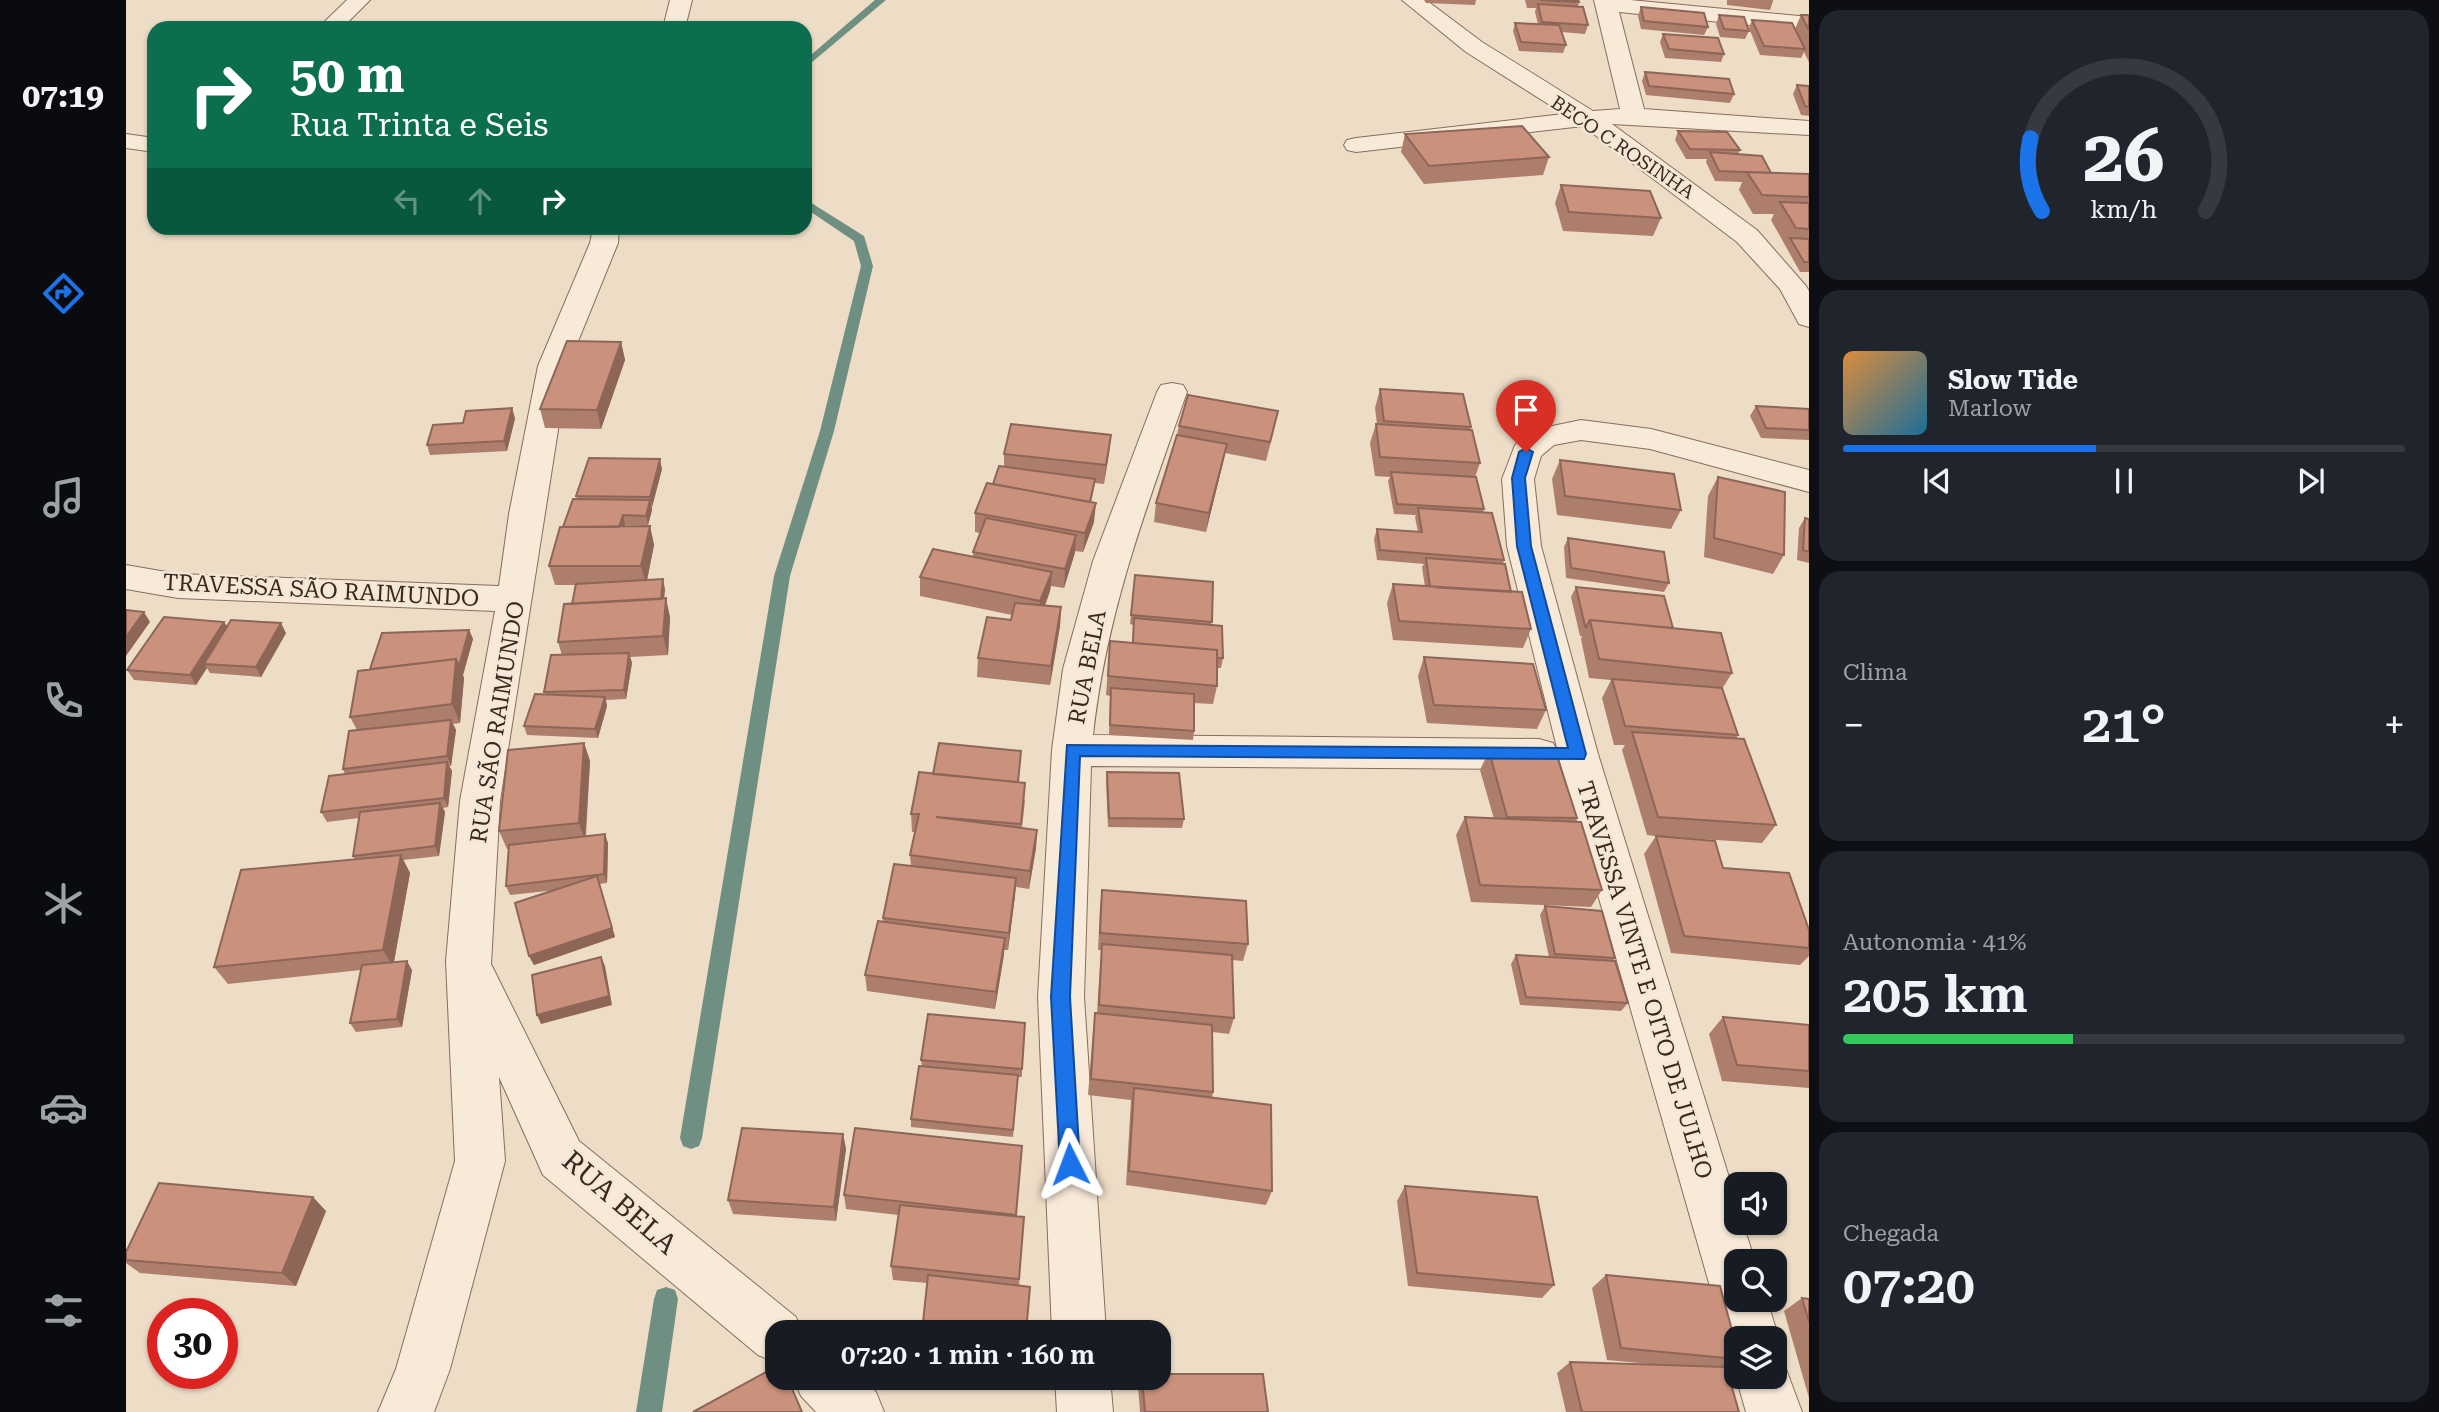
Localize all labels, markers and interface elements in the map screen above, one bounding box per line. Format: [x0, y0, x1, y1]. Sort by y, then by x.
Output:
text: 50 m [290, 47, 405, 104]
icon: right [175, 49, 266, 140]
text: 07:19 [22, 77, 104, 115]
street label: BECO C ROSINHA [1547, 91, 1699, 204]
text: Rua Trinta e Seis [290, 106, 549, 144]
text: 26 [2083, 115, 2165, 200]
icon: left [388, 182, 426, 220]
icon: ahead [461, 182, 499, 220]
icon: right [534, 182, 572, 220]
text: km/h [2091, 195, 2157, 224]
icon: directions [39, 269, 88, 318]
text: Slow Tide [1948, 365, 2078, 395]
pin [1496, 380, 1556, 452]
icon: arrive [1507, 391, 1545, 429]
text: Marlow [1948, 395, 2031, 422]
icon: previous [1918, 462, 1956, 500]
icon: pause [2105, 462, 2143, 500]
icon: next [2292, 462, 2330, 500]
icon: music [39, 473, 88, 522]
street label: TRAVESSA SÃO RAIMUNDO [162, 569, 480, 612]
street label: RUA SÃO RAIMUNDO [465, 599, 530, 845]
street label: RUA BELA [1063, 608, 1112, 726]
text: Clima [1843, 659, 1907, 686]
icon: phone [39, 676, 88, 725]
text: 21° [2082, 694, 2166, 755]
text: − [1843, 703, 1864, 747]
text: + [2384, 703, 2405, 747]
street label: TRAVESSA VINTE E OITO DE JULHO [1571, 778, 1718, 1182]
icon: climate [39, 879, 88, 928]
text: Autonomia · 41% [1843, 929, 2027, 956]
text: 205 km [1843, 964, 2028, 1025]
icon: car [39, 1083, 88, 1132]
position arrow [1033, 1127, 1107, 1201]
street label: RUA BELA [556, 1144, 684, 1261]
map controls [1724, 1172, 1787, 1389]
button: sound [1724, 1172, 1787, 1235]
text: Chegada [1843, 1220, 1939, 1247]
button: search [1724, 1249, 1787, 1312]
text: 07:20 [1843, 1255, 1975, 1316]
icon: filters [39, 1286, 88, 1335]
speed limit sign: 30 [147, 1298, 238, 1389]
button: layers [1724, 1326, 1787, 1389]
text: 07:20 · 1 min · 160 m [841, 1340, 1095, 1370]

